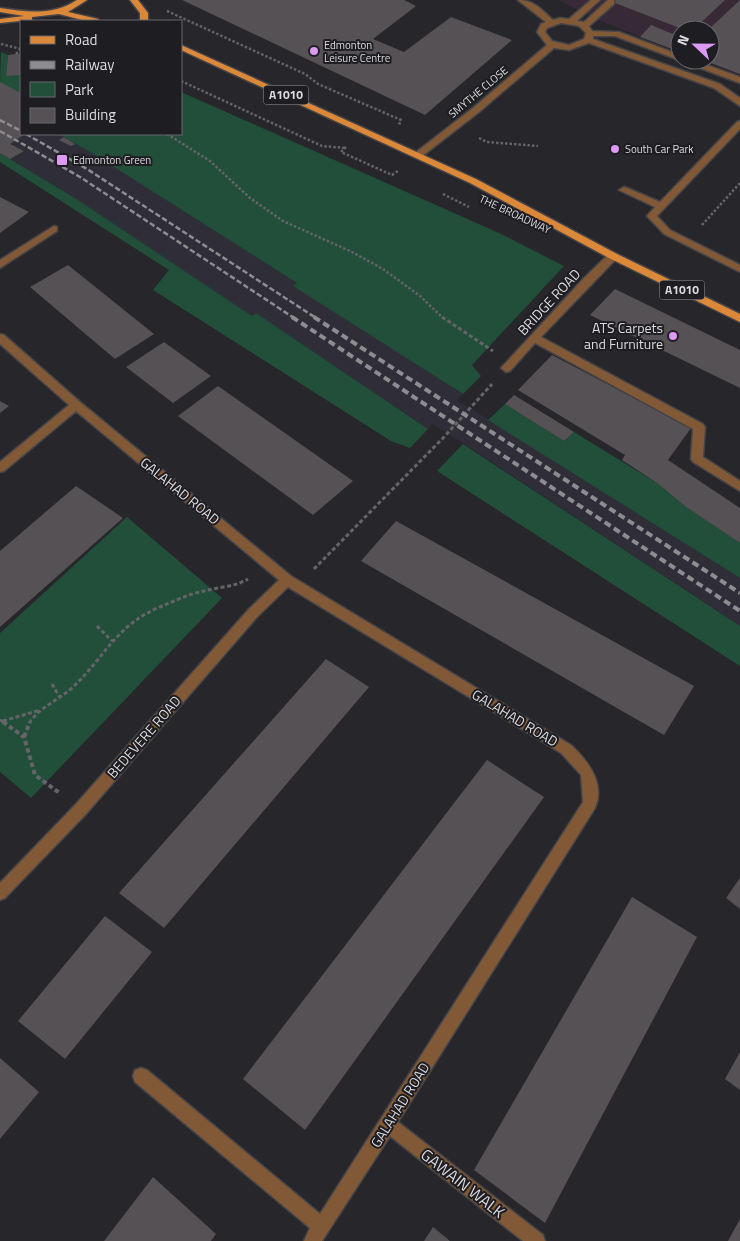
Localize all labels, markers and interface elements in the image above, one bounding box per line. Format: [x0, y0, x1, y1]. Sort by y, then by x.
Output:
legend [20, 20, 182, 135]
north arrow [670, 20, 720, 70]
text: Road [65, 28, 97, 51]
text: N [671, 32, 694, 48]
place label: Edmonton Leisure Centre [324, 37, 391, 66]
marker: Edmonton Leisure Centre [308, 45, 320, 57]
text: Railway [65, 53, 115, 76]
street label: SMYTHE CLOSE [445, 62, 511, 122]
text: Park [65, 78, 94, 101]
road number: A1010 [264, 86, 308, 104]
text: Building [65, 103, 116, 126]
place label: South Car Park [625, 141, 694, 157]
marker: South Car Park [609, 143, 621, 155]
place label: Edmonton Green [73, 152, 151, 168]
marker: Edmonton Green [55, 153, 69, 167]
street label: THE BROADWAY [477, 190, 554, 238]
street label: BRIDGE ROAD [512, 264, 585, 340]
road number: A1010 [660, 280, 704, 300]
place label: ATS Carpets and Furniture [584, 317, 663, 354]
marker: ATS Carpets and Furniture [667, 330, 679, 342]
street label: GALAHAD ROAD [136, 452, 225, 529]
street label: GALAHAD ROAD [468, 684, 562, 752]
street label: BEDEVERE ROAD [102, 691, 186, 783]
street label: GALAHAD ROAD [365, 1058, 434, 1151]
street label: GAWAIN WALK [416, 1143, 510, 1223]

